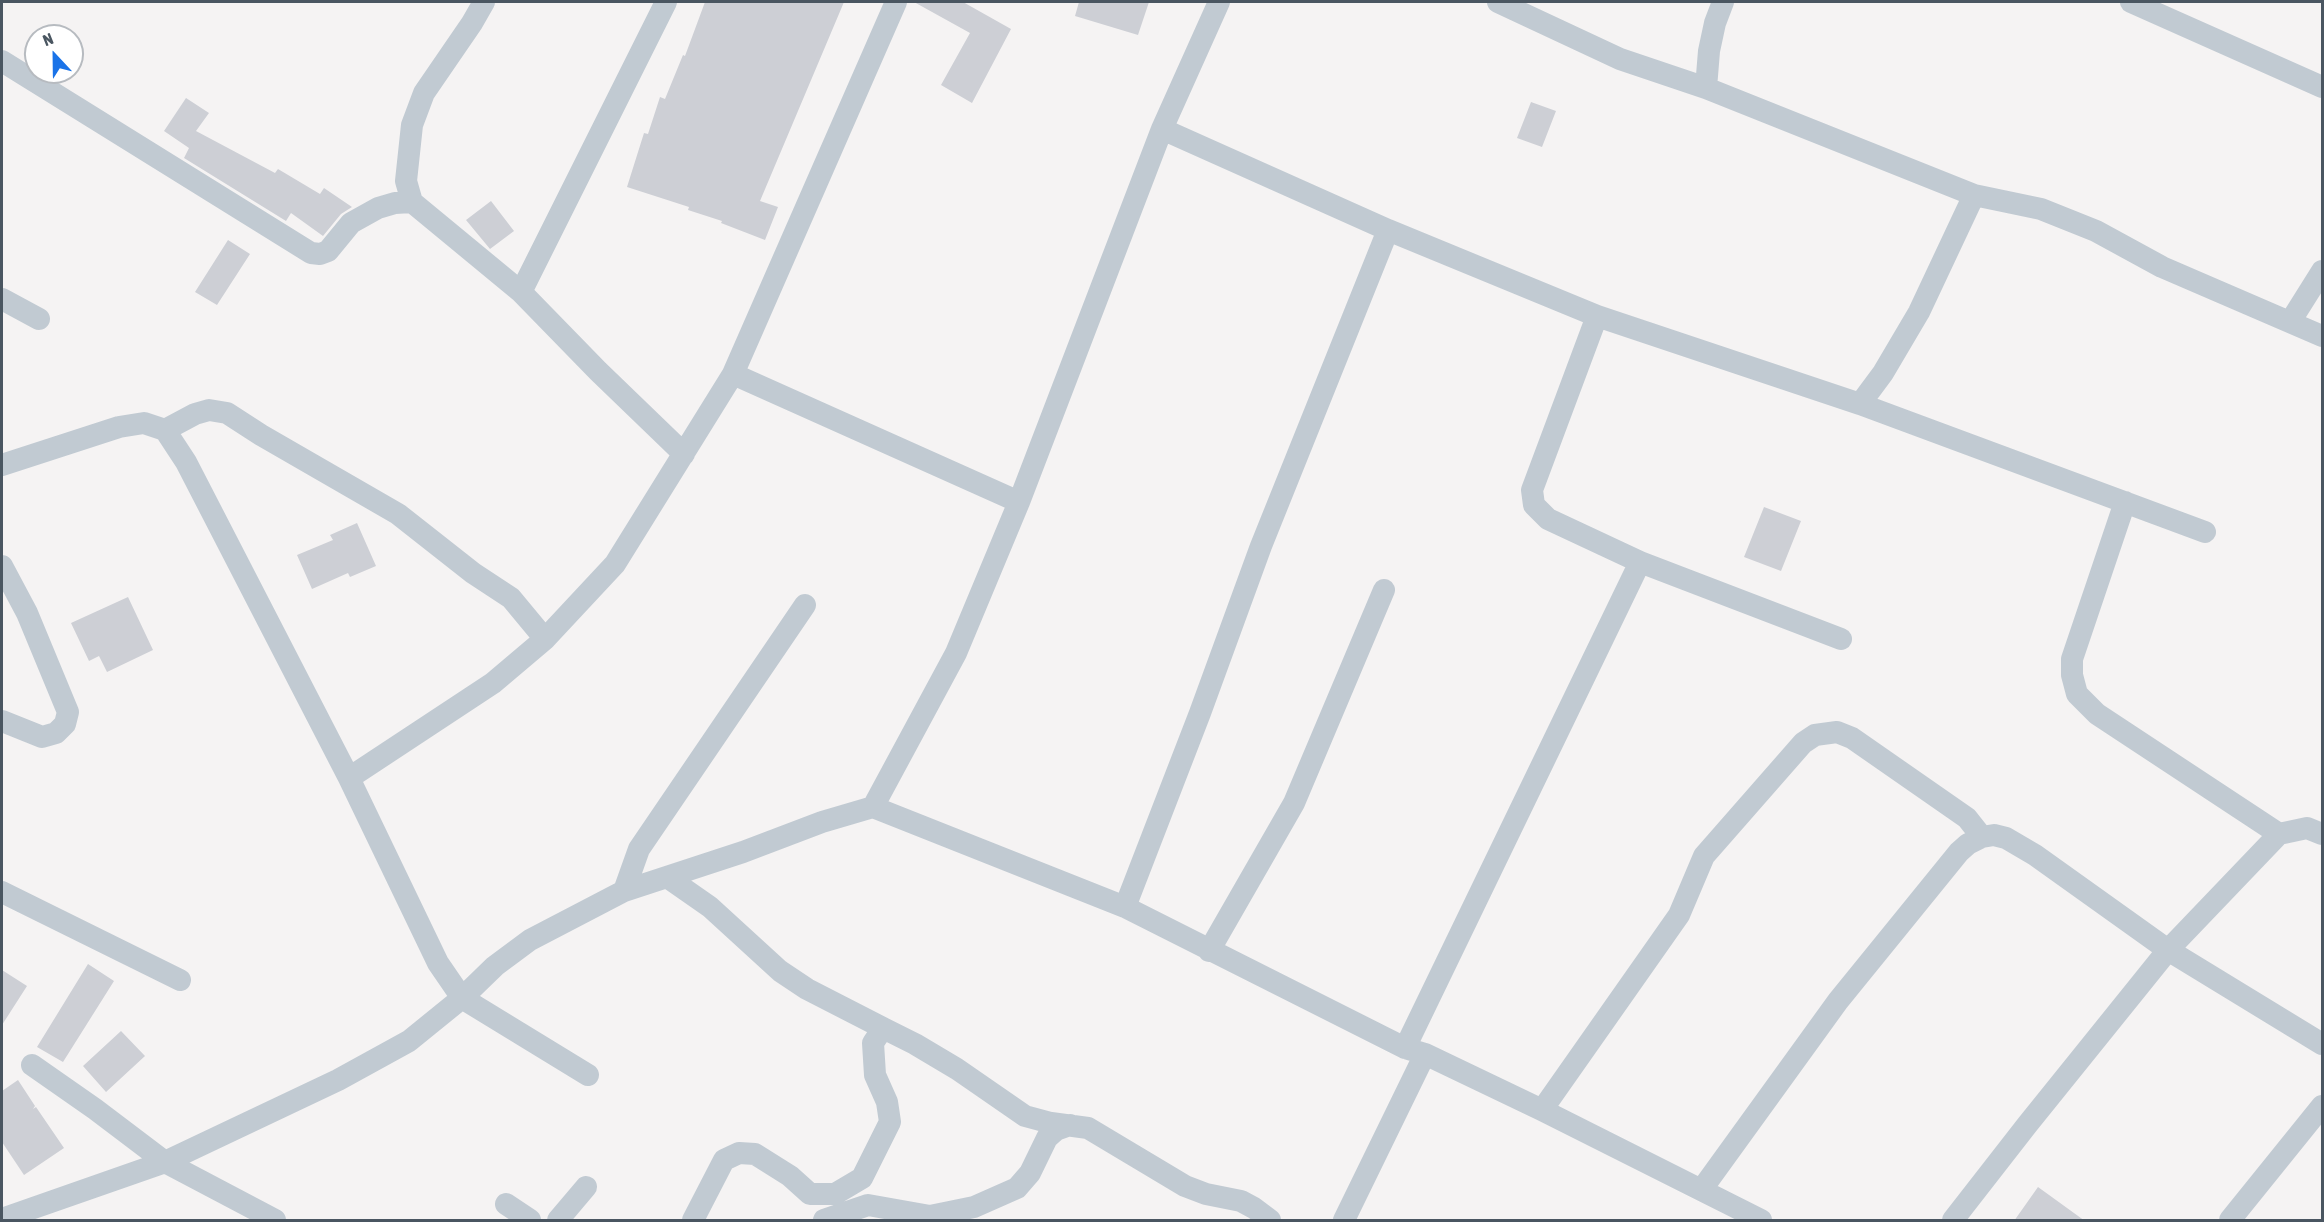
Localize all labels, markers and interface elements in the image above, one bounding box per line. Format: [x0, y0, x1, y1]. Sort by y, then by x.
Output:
north arrow [24, 24, 84, 84]
text: N [40, 29, 56, 49]

